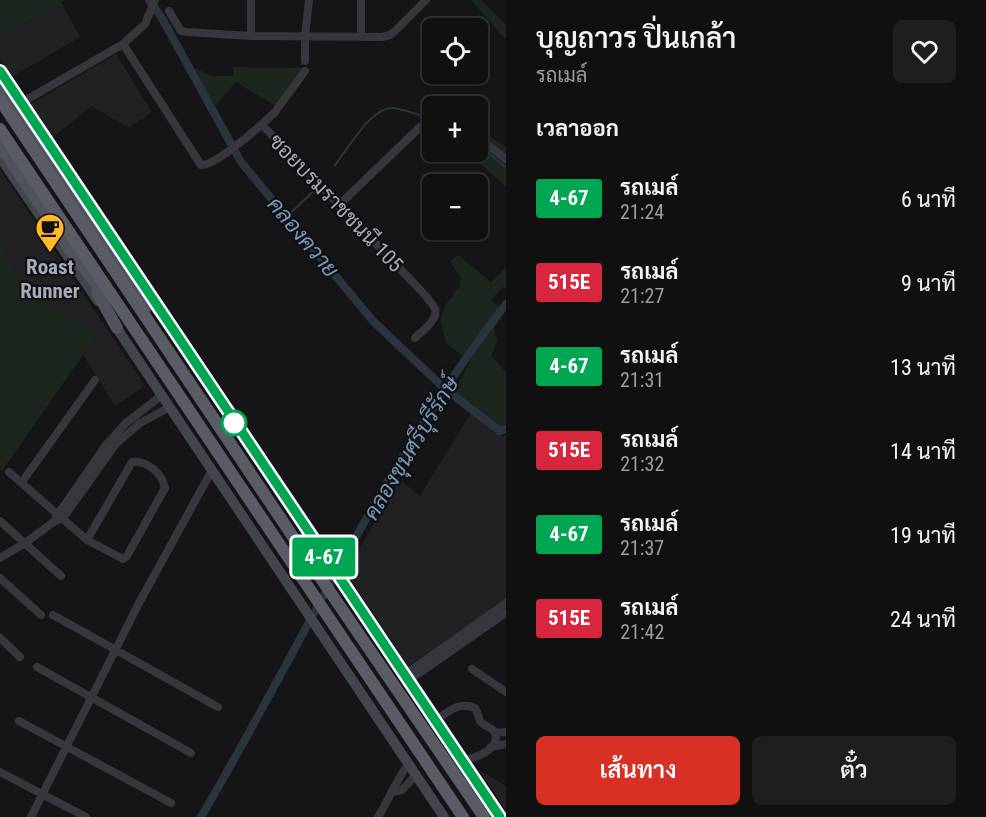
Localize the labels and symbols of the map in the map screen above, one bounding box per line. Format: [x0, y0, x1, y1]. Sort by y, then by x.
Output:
street label: ซอยบรมราชชนนี 105 [264, 128, 409, 277]
water label: คลองควาย [262, 192, 344, 282]
cafe icon: Roast Runner [34, 212, 66, 254]
place label: Roast Runner [20, 255, 80, 303]
water label: คลองขุนศรีบุรีรักษ์ [357, 368, 468, 526]
unlabelled marker [221, 410, 247, 436]
line badge: 4-67 [282, 538, 366, 576]

